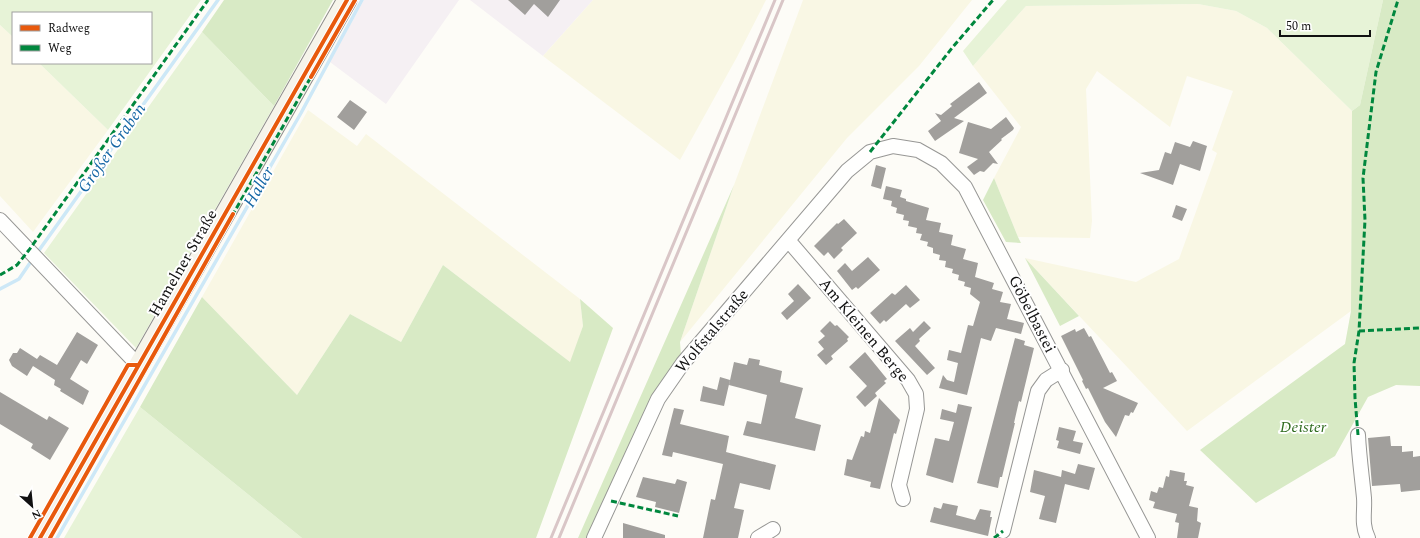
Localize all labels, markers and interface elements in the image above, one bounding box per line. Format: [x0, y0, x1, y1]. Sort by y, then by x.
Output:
legend [12, 12, 152, 64]
scale bar [1280, 12, 1370, 38]
text: 50 m [1286, 17, 1311, 36]
text: Radweg [48, 19, 90, 38]
text: Weg [48, 39, 72, 58]
water label: Großer Graben [71, 98, 153, 198]
water label: Haller [237, 162, 281, 212]
street label: Hamelner Straße [142, 205, 224, 321]
street label: Göbelbastei [1002, 271, 1062, 357]
street label: Am Kleinen Berge [813, 273, 915, 387]
street label: Wolfstalstraße [670, 284, 754, 378]
park label: Deister [1280, 415, 1327, 439]
north arrow [12, 486, 52, 526]
text: N [28, 505, 44, 524]

